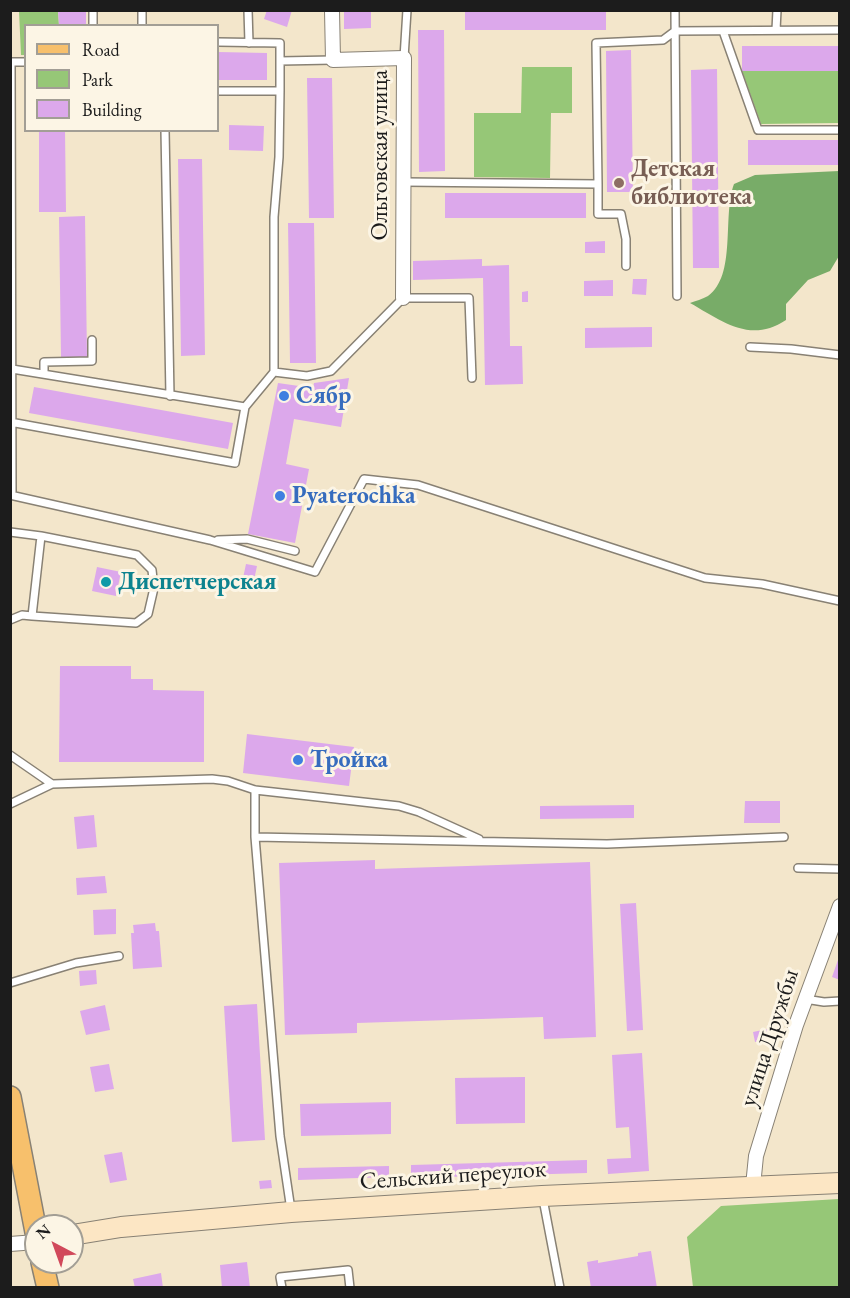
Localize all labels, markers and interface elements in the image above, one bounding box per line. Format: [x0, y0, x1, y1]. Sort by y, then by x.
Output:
legend [24, 24, 219, 132]
text: Road [82, 38, 120, 61]
text: Park [82, 68, 113, 91]
street label: Ольговская улица [366, 70, 394, 240]
text: Building [82, 98, 142, 121]
place label: Детская библиотека [631, 155, 752, 211]
marker: Детская библиотека [612, 176, 626, 190]
place label: Сябр [296, 382, 351, 410]
marker: Сябр [277, 389, 291, 403]
place label: Pyaterochka [292, 482, 415, 510]
marker: Pyaterochka [273, 489, 287, 503]
place label: Диспетчерская [118, 568, 276, 596]
marker: Диспетчерская [99, 575, 113, 589]
place label: Тройка [310, 746, 388, 774]
marker: Тройка [291, 753, 305, 767]
street label: улица Дружбы [734, 966, 806, 1110]
street label: Сельский переулок [359, 1155, 547, 1197]
north arrow [24, 1214, 84, 1274]
text: N [31, 1219, 55, 1244]

